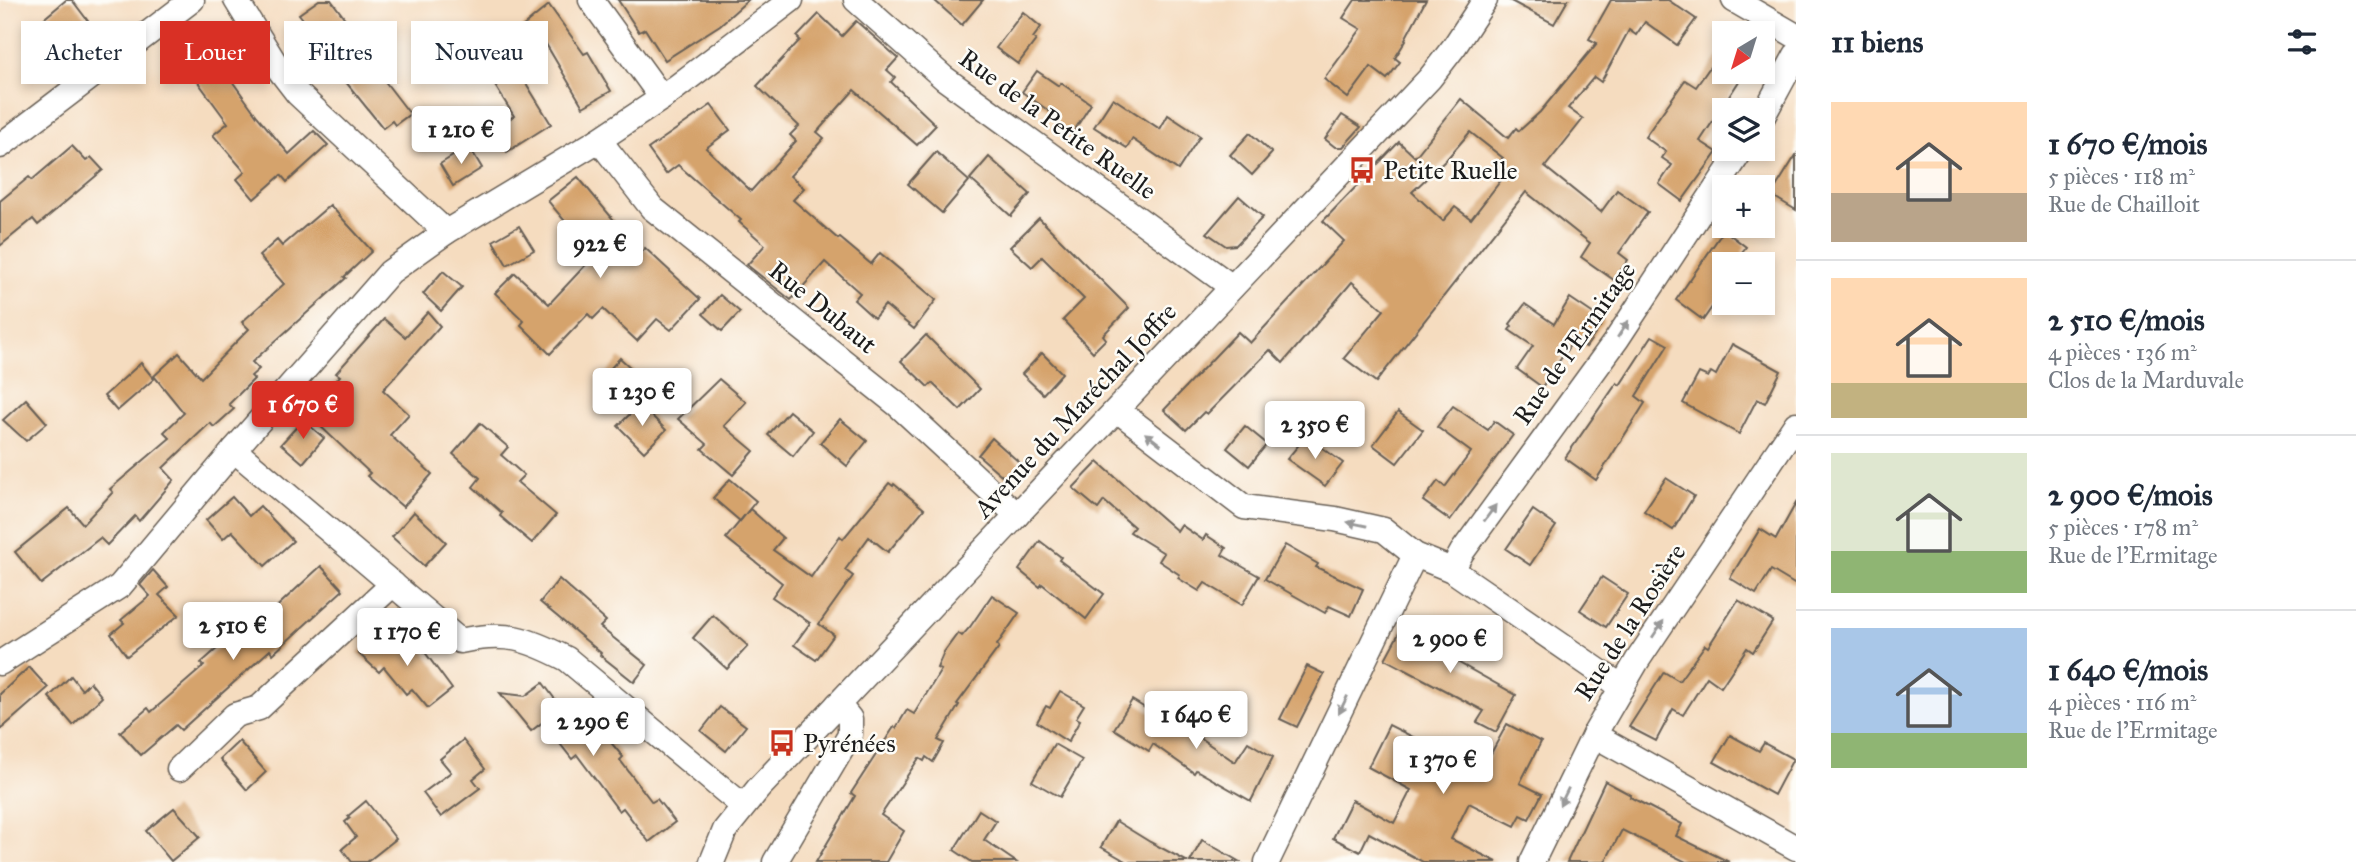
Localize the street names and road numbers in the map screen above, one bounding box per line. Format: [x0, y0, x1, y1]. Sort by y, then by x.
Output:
street label: Rue de la Petite Ruelle [953, 42, 1163, 206]
street label: Rue Dubaut [763, 254, 883, 360]
street label: Rue de l'Ermitage [1506, 255, 1642, 431]
street label: Avenue du Maréchal Joffre [966, 296, 1183, 525]
street label: Rue de la Rosière [1567, 537, 1693, 706]

